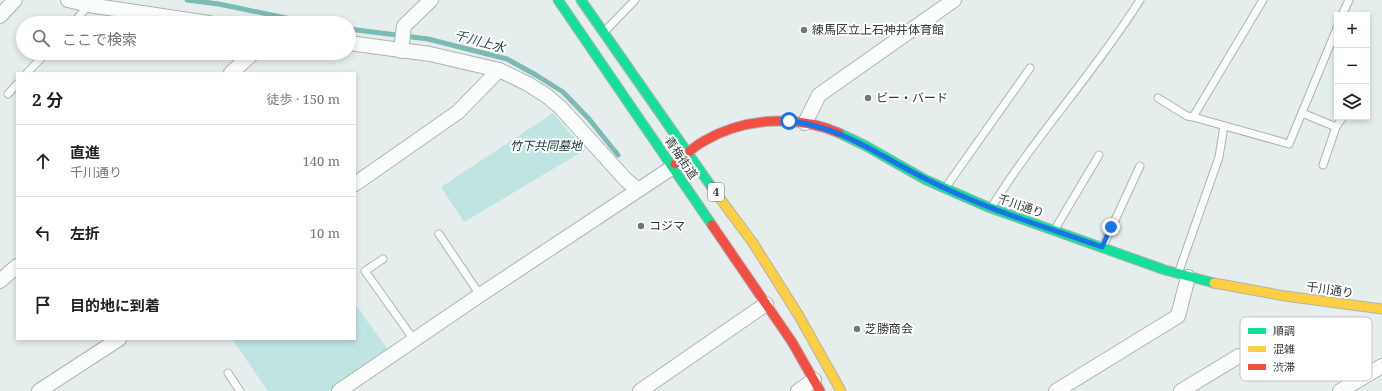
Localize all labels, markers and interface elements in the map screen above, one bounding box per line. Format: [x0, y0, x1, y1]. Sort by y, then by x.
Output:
map controls [1334, 12, 1370, 120]
button: + [1334, 12, 1370, 48]
search box [16, 16, 356, 60]
place label: 練馬区立上石神井体育館 [812, 21, 944, 38]
marker: 練馬区立上石神井体育館 [799, 25, 809, 35]
water label: 千川上水 [453, 26, 509, 57]
icon: search [30, 27, 52, 49]
text: ここで検索 [62, 29, 137, 49]
button: − [1334, 48, 1370, 84]
button: layers [1334, 84, 1370, 120]
text: 2 分 [32, 88, 63, 111]
place label: ビー・バード [876, 89, 948, 106]
text: 徒歩 · 150 m [267, 90, 340, 108]
marker: ビー・バード [863, 93, 873, 103]
route start [780, 112, 798, 130]
street label: 青梅街道 [661, 133, 702, 182]
park label: 竹下共同墓地 [510, 137, 584, 154]
text: 直進 [70, 142, 100, 162]
icon: ahead [32, 150, 54, 172]
text: 140 m [303, 152, 340, 170]
text: 千川通り [70, 163, 122, 181]
road number: 4 [708, 183, 724, 201]
street label: 千川通り [996, 190, 1047, 221]
place label: コジマ [649, 217, 685, 234]
route end [1102, 218, 1120, 236]
marker: コジマ [636, 221, 646, 231]
icon: left [32, 222, 54, 244]
text: 左折 [70, 223, 100, 243]
text: 10 m [310, 224, 340, 242]
street label: 千川通り [1305, 278, 1355, 301]
icon: arrive [32, 294, 54, 316]
text: 目的地に到着 [70, 295, 160, 315]
legend [1240, 317, 1372, 381]
place label: 芝勝商会 [865, 320, 913, 337]
text: 順調 [1273, 323, 1295, 338]
marker: 芝勝商会 [852, 324, 862, 334]
text: 混雑 [1273, 341, 1295, 356]
text: 渋滞 [1273, 359, 1295, 374]

